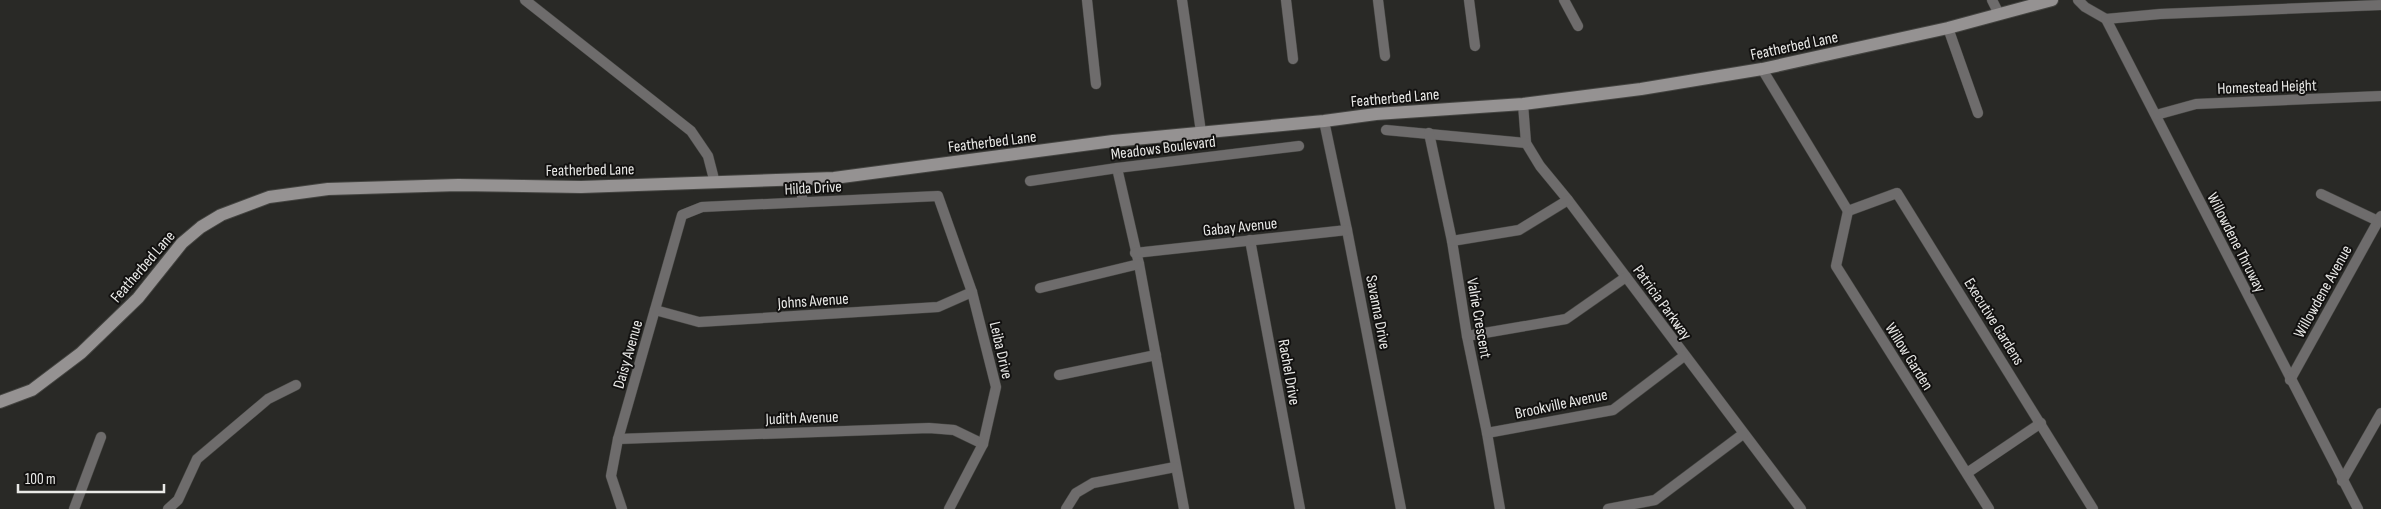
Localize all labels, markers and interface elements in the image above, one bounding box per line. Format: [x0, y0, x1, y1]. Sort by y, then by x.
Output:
street label: Featherbed Lane [1749, 28, 1840, 65]
street label: Homestead Height [2217, 76, 2317, 99]
street label: Featherbed Lane [1350, 85, 1440, 112]
street label: Featherbed Lane [947, 128, 1037, 157]
street label: Meadows Boulevard [1110, 133, 1217, 164]
street label: Featherbed Lane [545, 160, 635, 181]
street label: Hilda Drive [784, 178, 842, 199]
street label: Willowdene Thruway [2202, 190, 2269, 296]
street label: Gabay Avenue [1202, 214, 1278, 241]
street label: Featherbed Lane [107, 227, 179, 307]
street label: Willowdene Avenue [2290, 242, 2357, 341]
street label: Patricia Parkway [1628, 262, 1695, 344]
street label: Savanna Drive [1361, 273, 1394, 351]
street label: Executive Gardens [1959, 275, 2028, 369]
street label: Valrie Crescent [1462, 277, 1495, 360]
street label: Johns Avenue [776, 290, 849, 314]
street label: Daisy Avenue [610, 318, 647, 391]
street label: Leiba Drive [985, 320, 1016, 381]
street label: Willow Garden [1881, 320, 1937, 394]
street label: Rachel Drive [1273, 338, 1304, 407]
street label: Brookville Avenue [1513, 385, 1609, 424]
street label: Judith Avenue [764, 408, 839, 429]
scale bar [18, 462, 164, 494]
text: 100 m [25, 470, 56, 489]

